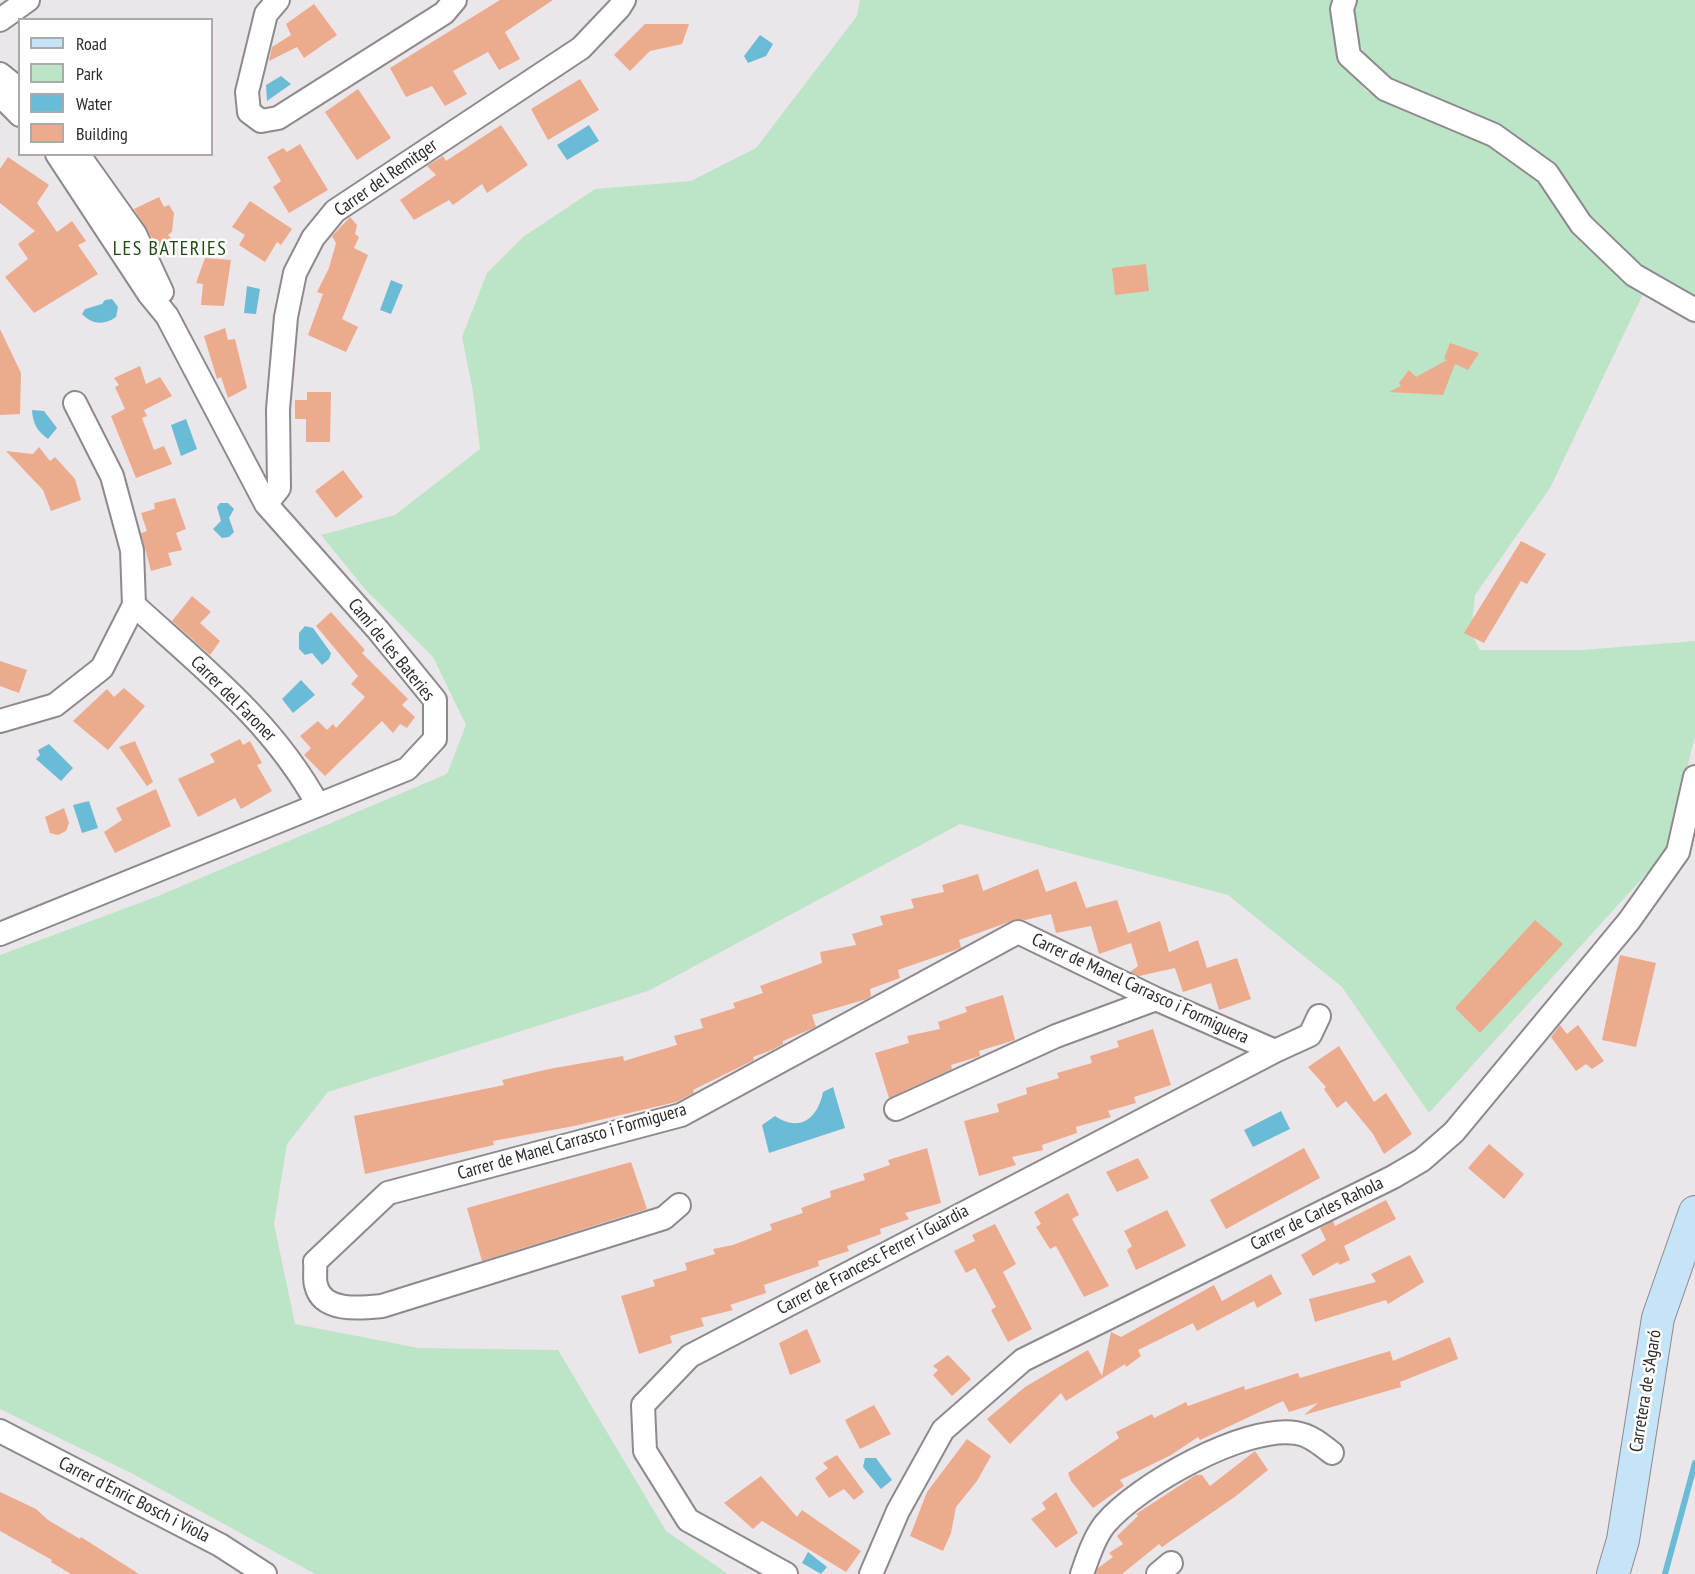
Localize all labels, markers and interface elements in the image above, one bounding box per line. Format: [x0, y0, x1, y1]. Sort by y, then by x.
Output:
legend [18, 18, 213, 156]
text: Road [76, 32, 107, 55]
text: Park [76, 62, 103, 85]
text: Water [76, 92, 112, 115]
text: Building [76, 122, 128, 145]
street label: Carrer del Remitger [330, 135, 442, 221]
district label: LES BATERIES [113, 237, 227, 261]
street label: Camí de les Bateries [343, 594, 439, 706]
street label: Carrer del Faroner [186, 652, 280, 746]
street label: Carrer de Manel Carrasco i Formiguera [1028, 929, 1252, 1049]
street label: Carrer de Manel Carrasco i Formiguera [455, 1099, 689, 1185]
street label: Carrer de Carles Rahola [1247, 1173, 1387, 1255]
street label: Carrer de Francesc Ferrer i Guàrdia [773, 1200, 973, 1320]
street label: Carretera de s'Agaró [1626, 1328, 1666, 1454]
street label: Carrer d'Enric Bosch i Viola [55, 1453, 213, 1547]

